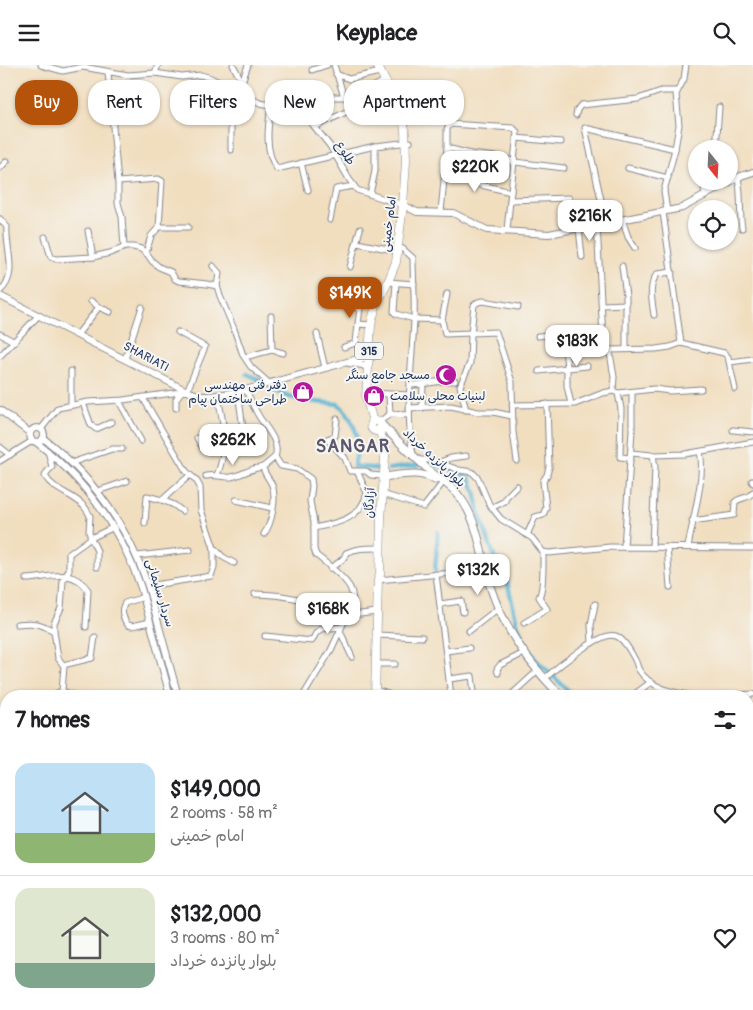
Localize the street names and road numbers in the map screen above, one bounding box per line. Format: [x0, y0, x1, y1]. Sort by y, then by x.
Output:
street label: طلوع [331, 138, 358, 168]
street label: امام خمینی [378, 195, 401, 253]
street label: SHARIATI [121, 339, 171, 375]
road number: 315 [355, 343, 383, 359]
street label: بلوار پانزده خرداد [400, 425, 468, 491]
street label: آزادگان [362, 486, 378, 519]
street label: سردار سلیمانی [143, 557, 177, 629]

